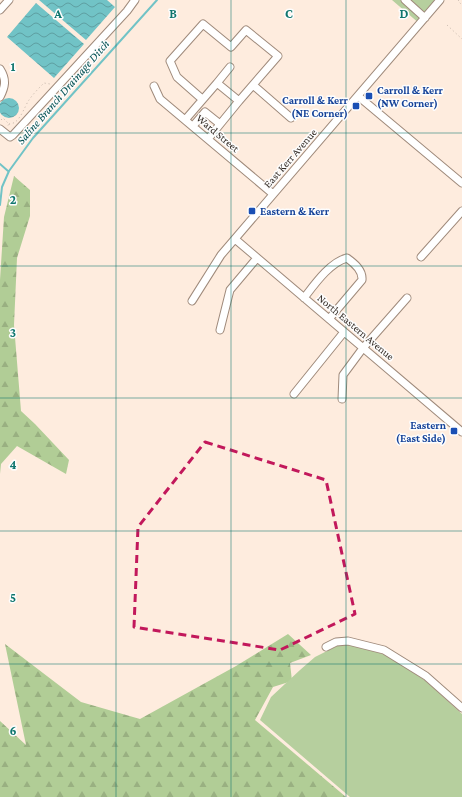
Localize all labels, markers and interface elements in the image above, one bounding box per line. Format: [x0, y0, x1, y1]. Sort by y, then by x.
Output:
text: A [53, 6, 62, 21]
text: B [169, 6, 177, 21]
text: C [285, 6, 293, 21]
text: D [400, 6, 409, 21]
water label: Saline Branch Drainage Ditch [14, 37, 112, 147]
text: 1 [11, 59, 16, 74]
place label: Carroll & Kerr (NW Corner) [377, 84, 444, 110]
marker: Carroll & Kerr (NW Corner) [364, 91, 374, 101]
place label: Carroll & Kerr (NE Corner) [282, 94, 349, 120]
marker: Carroll & Kerr (NE Corner) [351, 101, 361, 111]
street label: Ward Street [194, 112, 242, 155]
street label: East Kerr Avenue [261, 126, 319, 190]
text: 2 [10, 192, 17, 207]
place label: Eastern & Kerr [260, 205, 330, 217]
marker: Eastern & Kerr [247, 206, 257, 216]
street label: North Eastern Avenue [315, 291, 397, 363]
text: 3 [10, 325, 16, 340]
place label: Eastern (East Side) [396, 419, 447, 445]
marker: Eastern (East Side) [449, 426, 459, 436]
text: 4 [9, 457, 17, 472]
text: 5 [10, 590, 16, 605]
text: 6 [9, 723, 17, 738]

